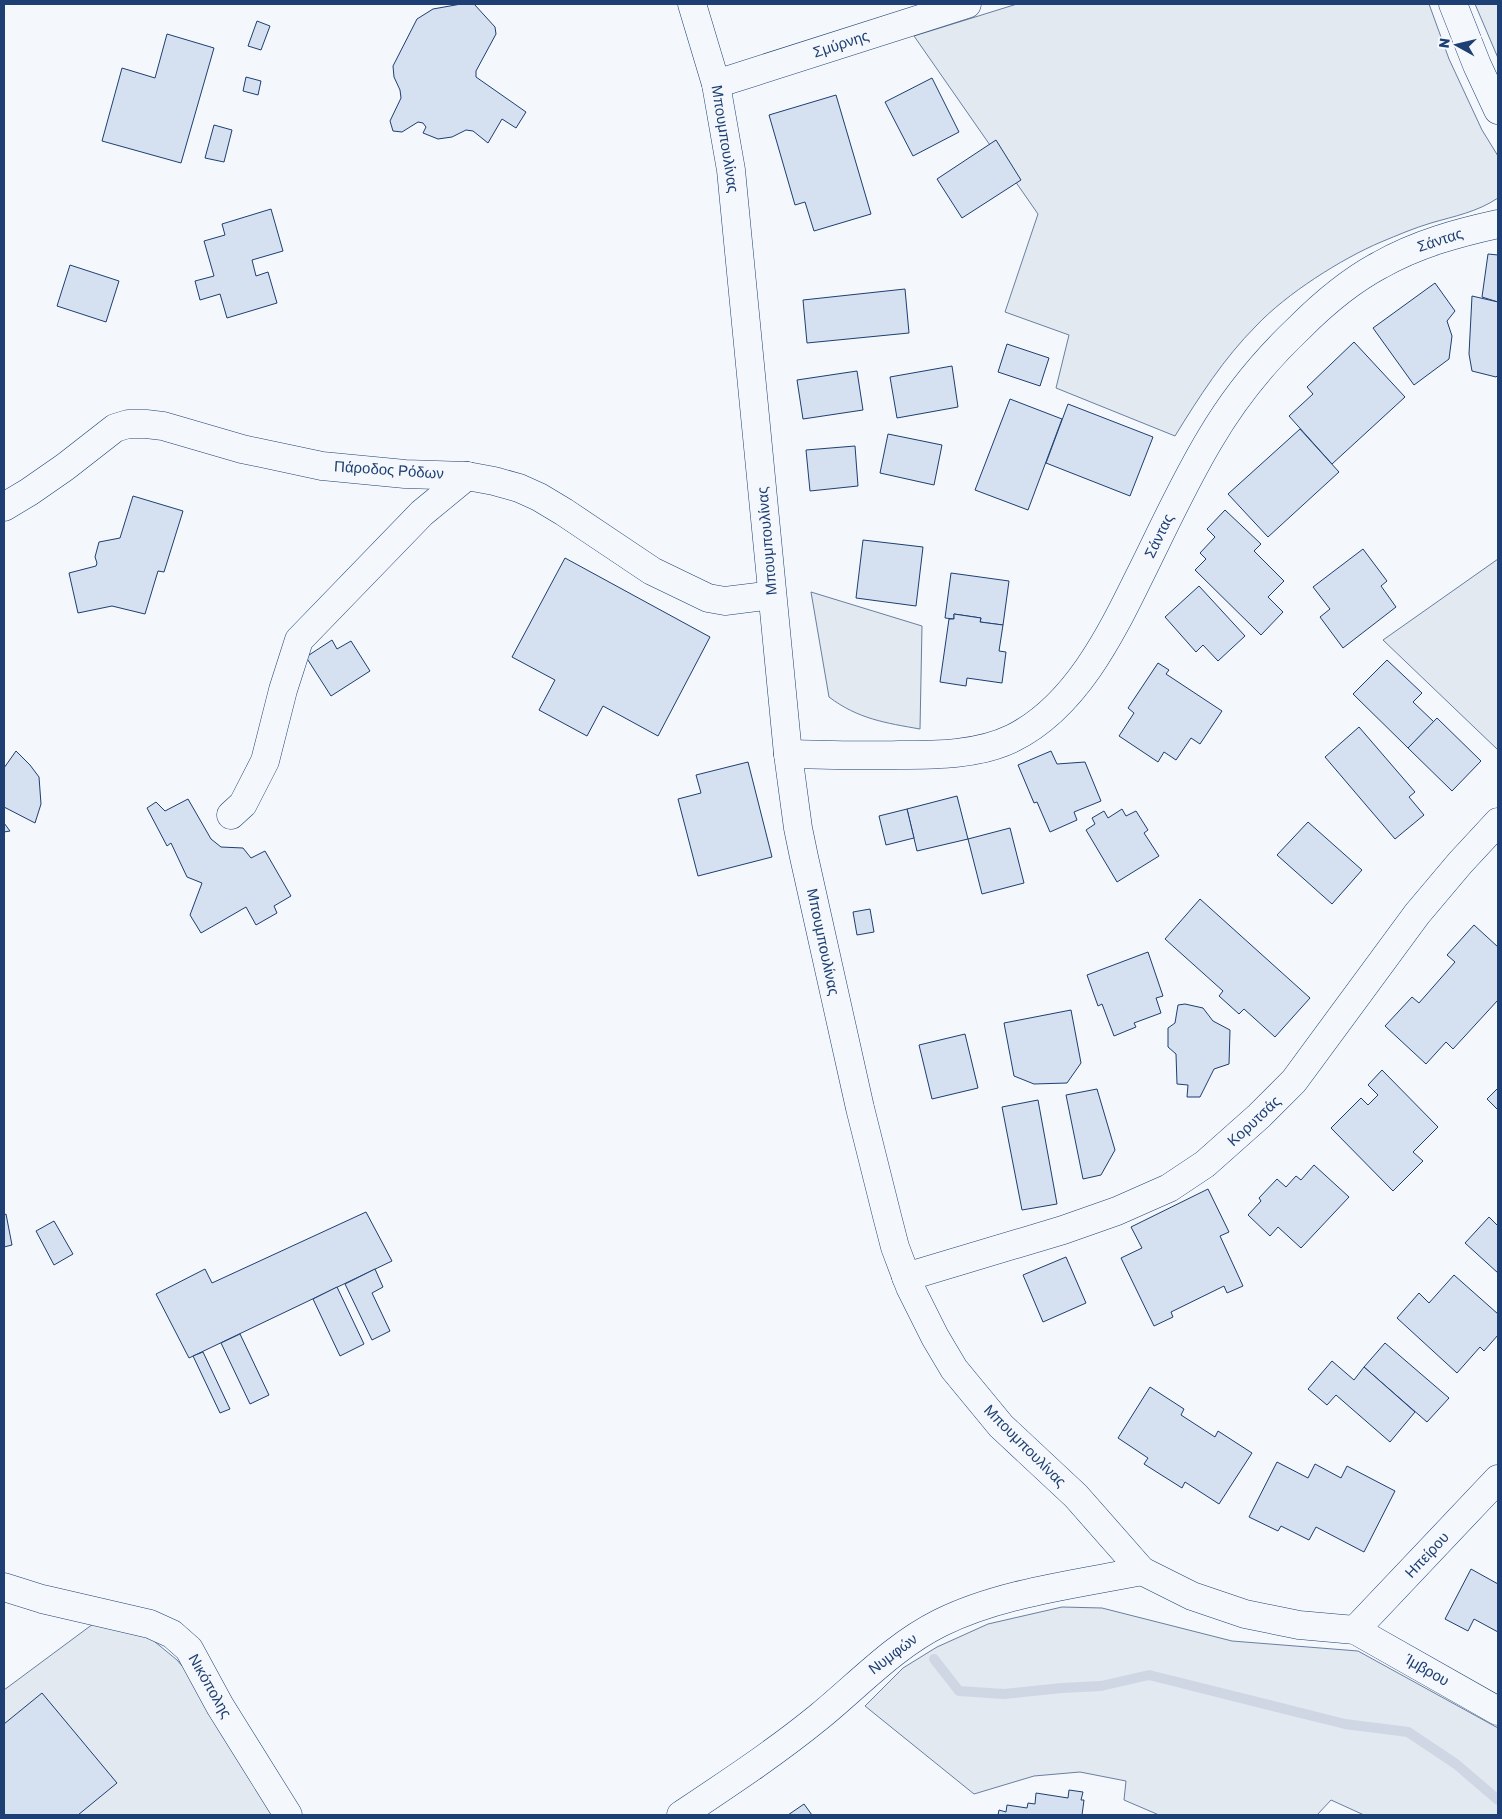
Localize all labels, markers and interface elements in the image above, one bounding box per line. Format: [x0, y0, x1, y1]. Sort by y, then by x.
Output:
north arrow [1432, 20, 1482, 70]
street label: Σμύρνης [811, 27, 871, 61]
text: N [1436, 37, 1454, 49]
street label: Μπουμπουλίνας [708, 84, 742, 194]
street label: Σάντας [1415, 224, 1465, 256]
street label: Πάροδος Ρόδων [334, 457, 444, 483]
street label: Μπουμπουλίνας [753, 486, 781, 596]
street label: Σάντας [1141, 511, 1177, 561]
street label: Μπουμπουλίνας [803, 887, 843, 997]
street label: Κορυτσάς [1224, 1092, 1284, 1150]
street label: Μπουμπουλίνας [980, 1401, 1070, 1491]
street label: Ηπείρου [1401, 1528, 1453, 1582]
street label: Νυμφών [865, 1630, 921, 1678]
street label: Ίμβρου [1401, 1650, 1452, 1690]
street label: Νικόπολης [184, 1651, 236, 1721]

